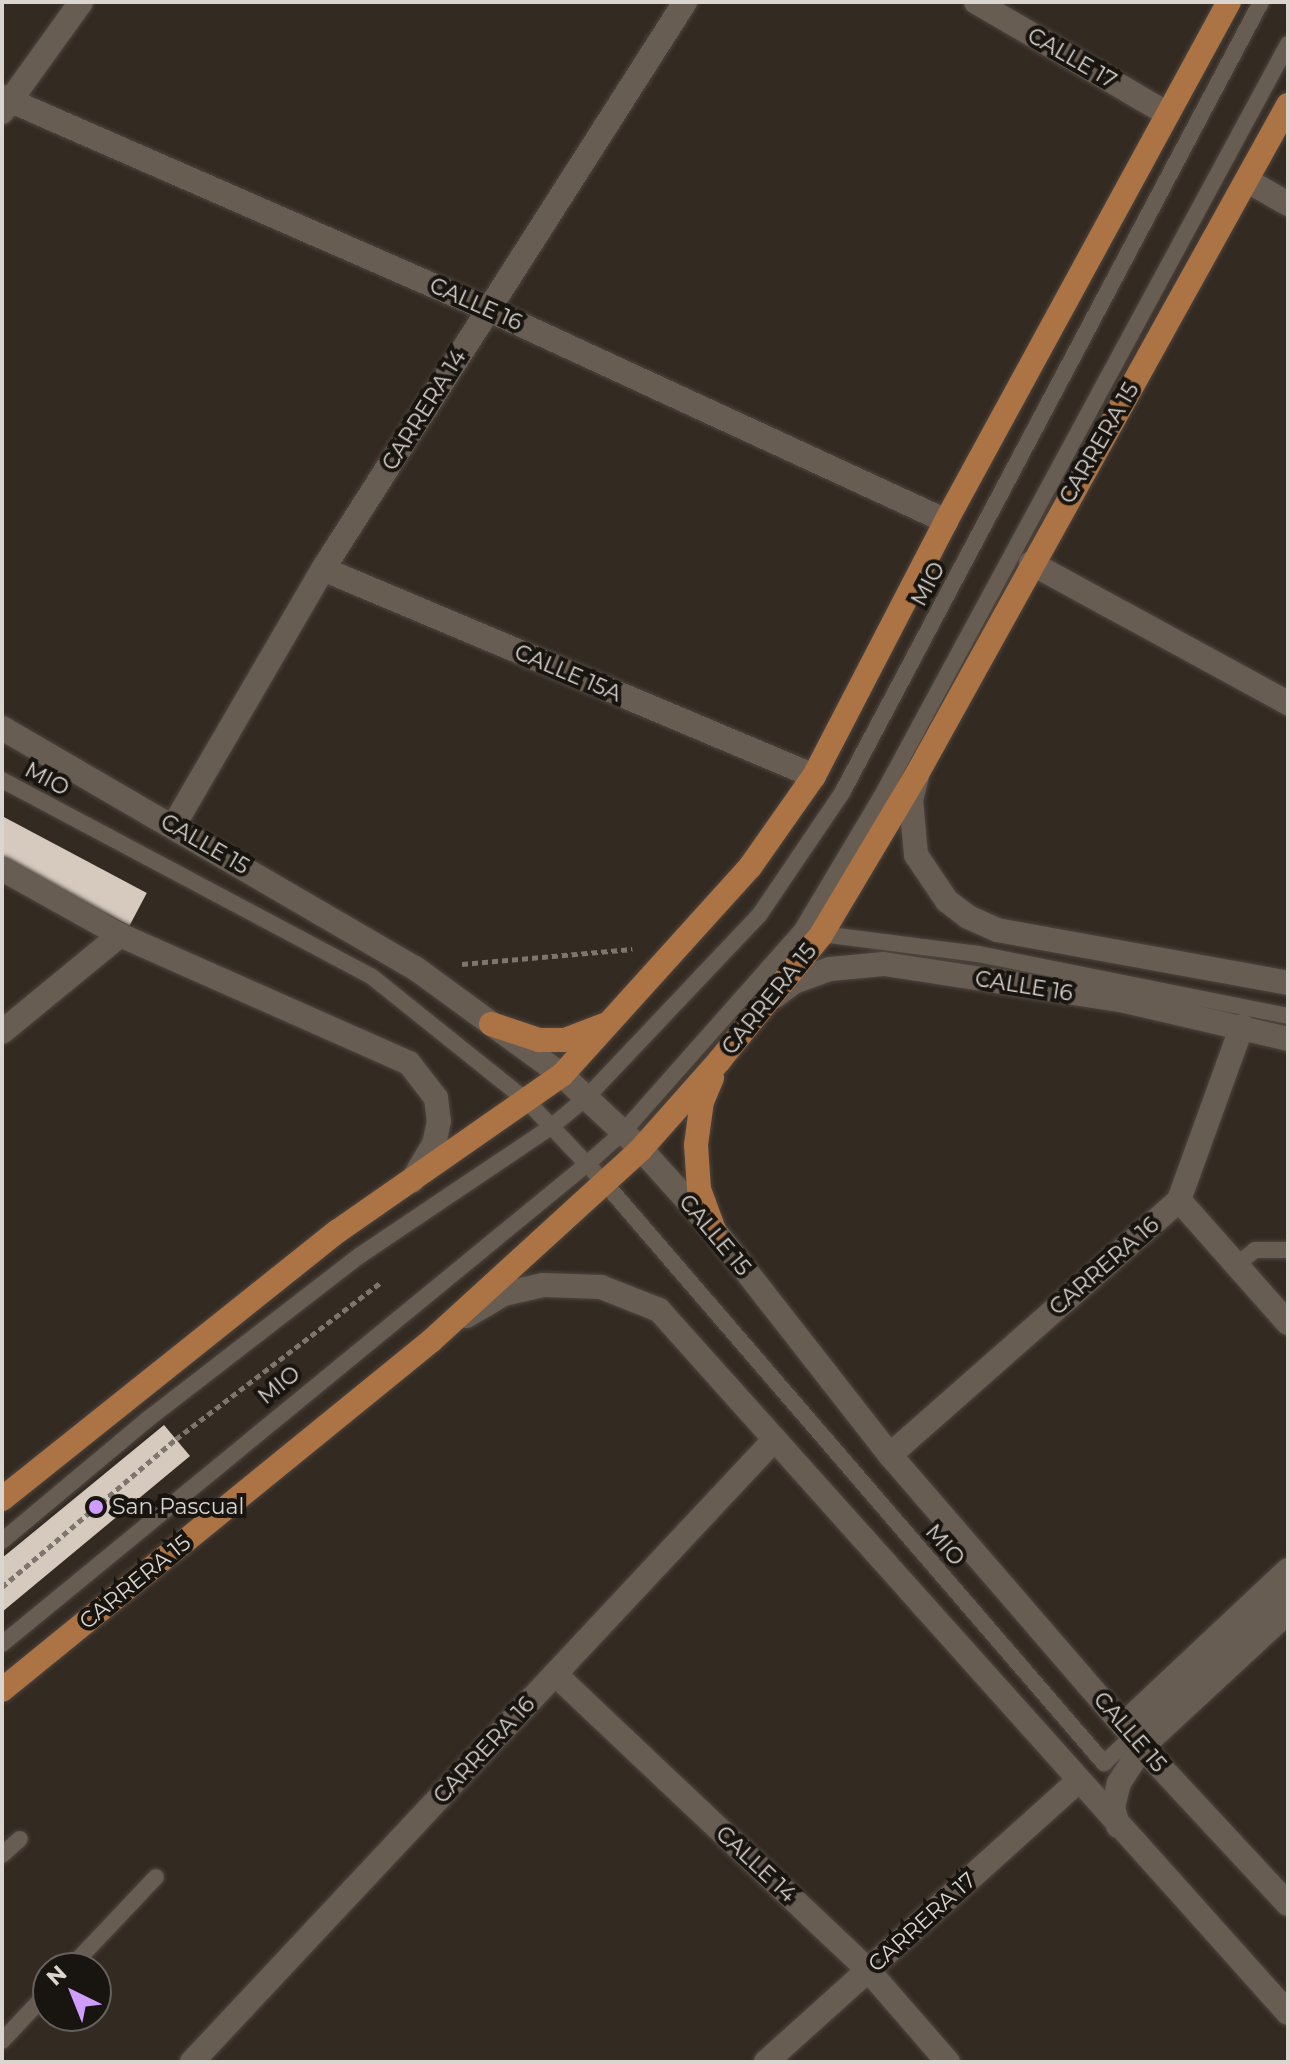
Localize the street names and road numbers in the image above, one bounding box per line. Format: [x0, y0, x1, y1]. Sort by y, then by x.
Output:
street label: CALLE 17 [1023, 22, 1121, 94]
street label: CALLE 16 [426, 272, 526, 336]
street label: CARRERA 14 [376, 345, 472, 475]
street label: CARRERA 15 [1054, 378, 1144, 508]
street label: MIO [906, 557, 950, 611]
street label: CALLE 15A [511, 639, 625, 707]
street label: MIO [20, 757, 74, 801]
street label: CALLE 15 [156, 808, 254, 880]
street label: CARRERA 15 [716, 938, 822, 1060]
street label: CALLE 16 [973, 965, 1075, 1007]
street label: CALLE 15 [673, 1189, 757, 1281]
street label: CARRERA 16 [1044, 1211, 1164, 1321]
street label: MIO [253, 1360, 305, 1410]
street label: MIO [920, 1519, 970, 1571]
street label: CARRERA 15 [74, 1529, 196, 1635]
street label: CALLE 15 [1088, 1686, 1172, 1778]
street label: CARRERA 16 [428, 1691, 540, 1809]
street label: CALLE 14 [710, 1820, 802, 1908]
street label: CARRERA 17 [863, 1867, 981, 1977]

